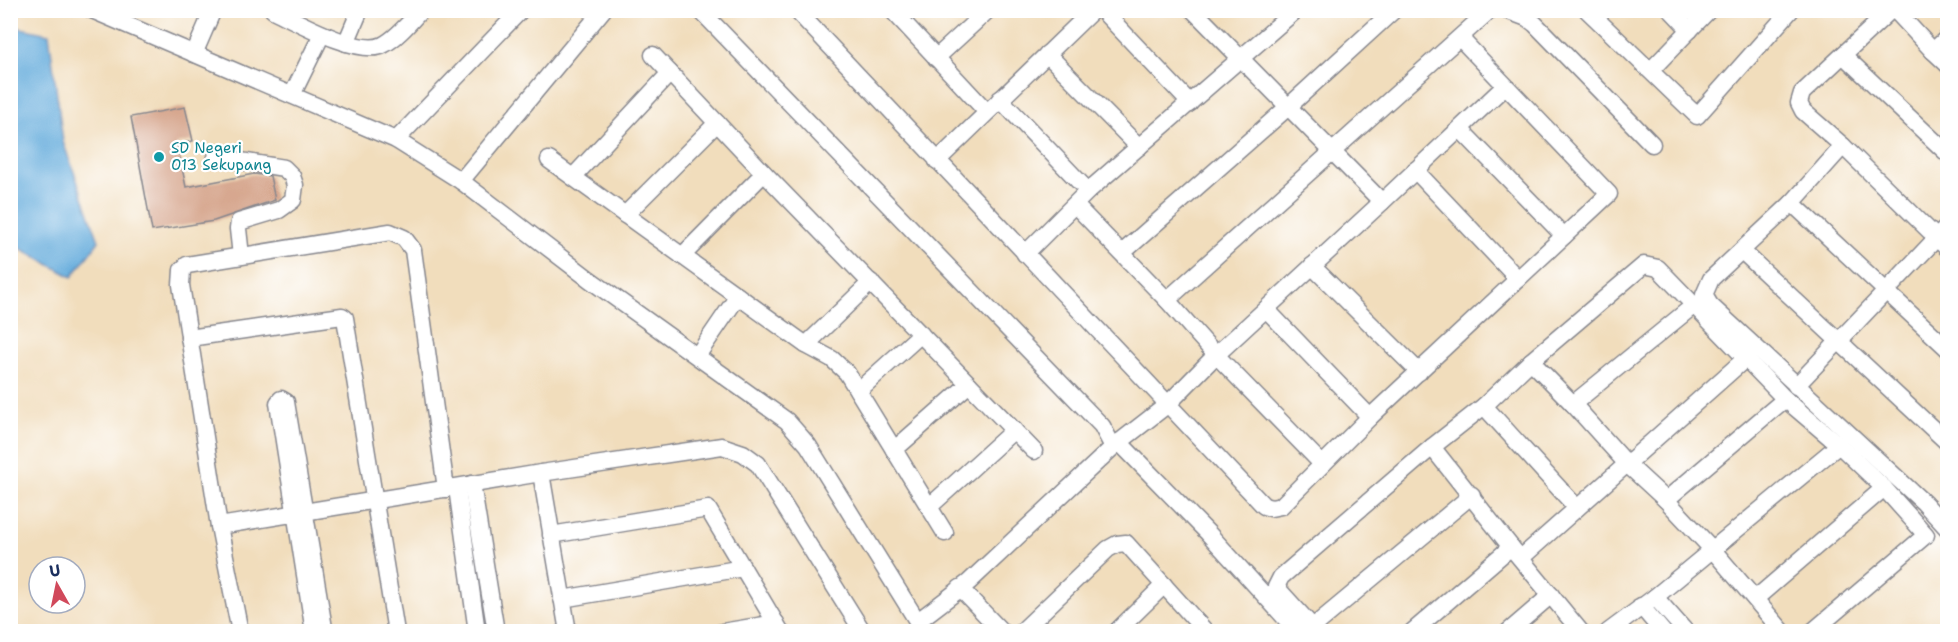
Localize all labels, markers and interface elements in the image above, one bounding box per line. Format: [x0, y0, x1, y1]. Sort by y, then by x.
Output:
place label: SD Negeri 013 Sekupang [171, 138, 272, 175]
marker: SD Negeri 013 Sekupang [152, 150, 166, 164]
north arrow [27, 555, 87, 615]
text: U [48, 559, 62, 582]

